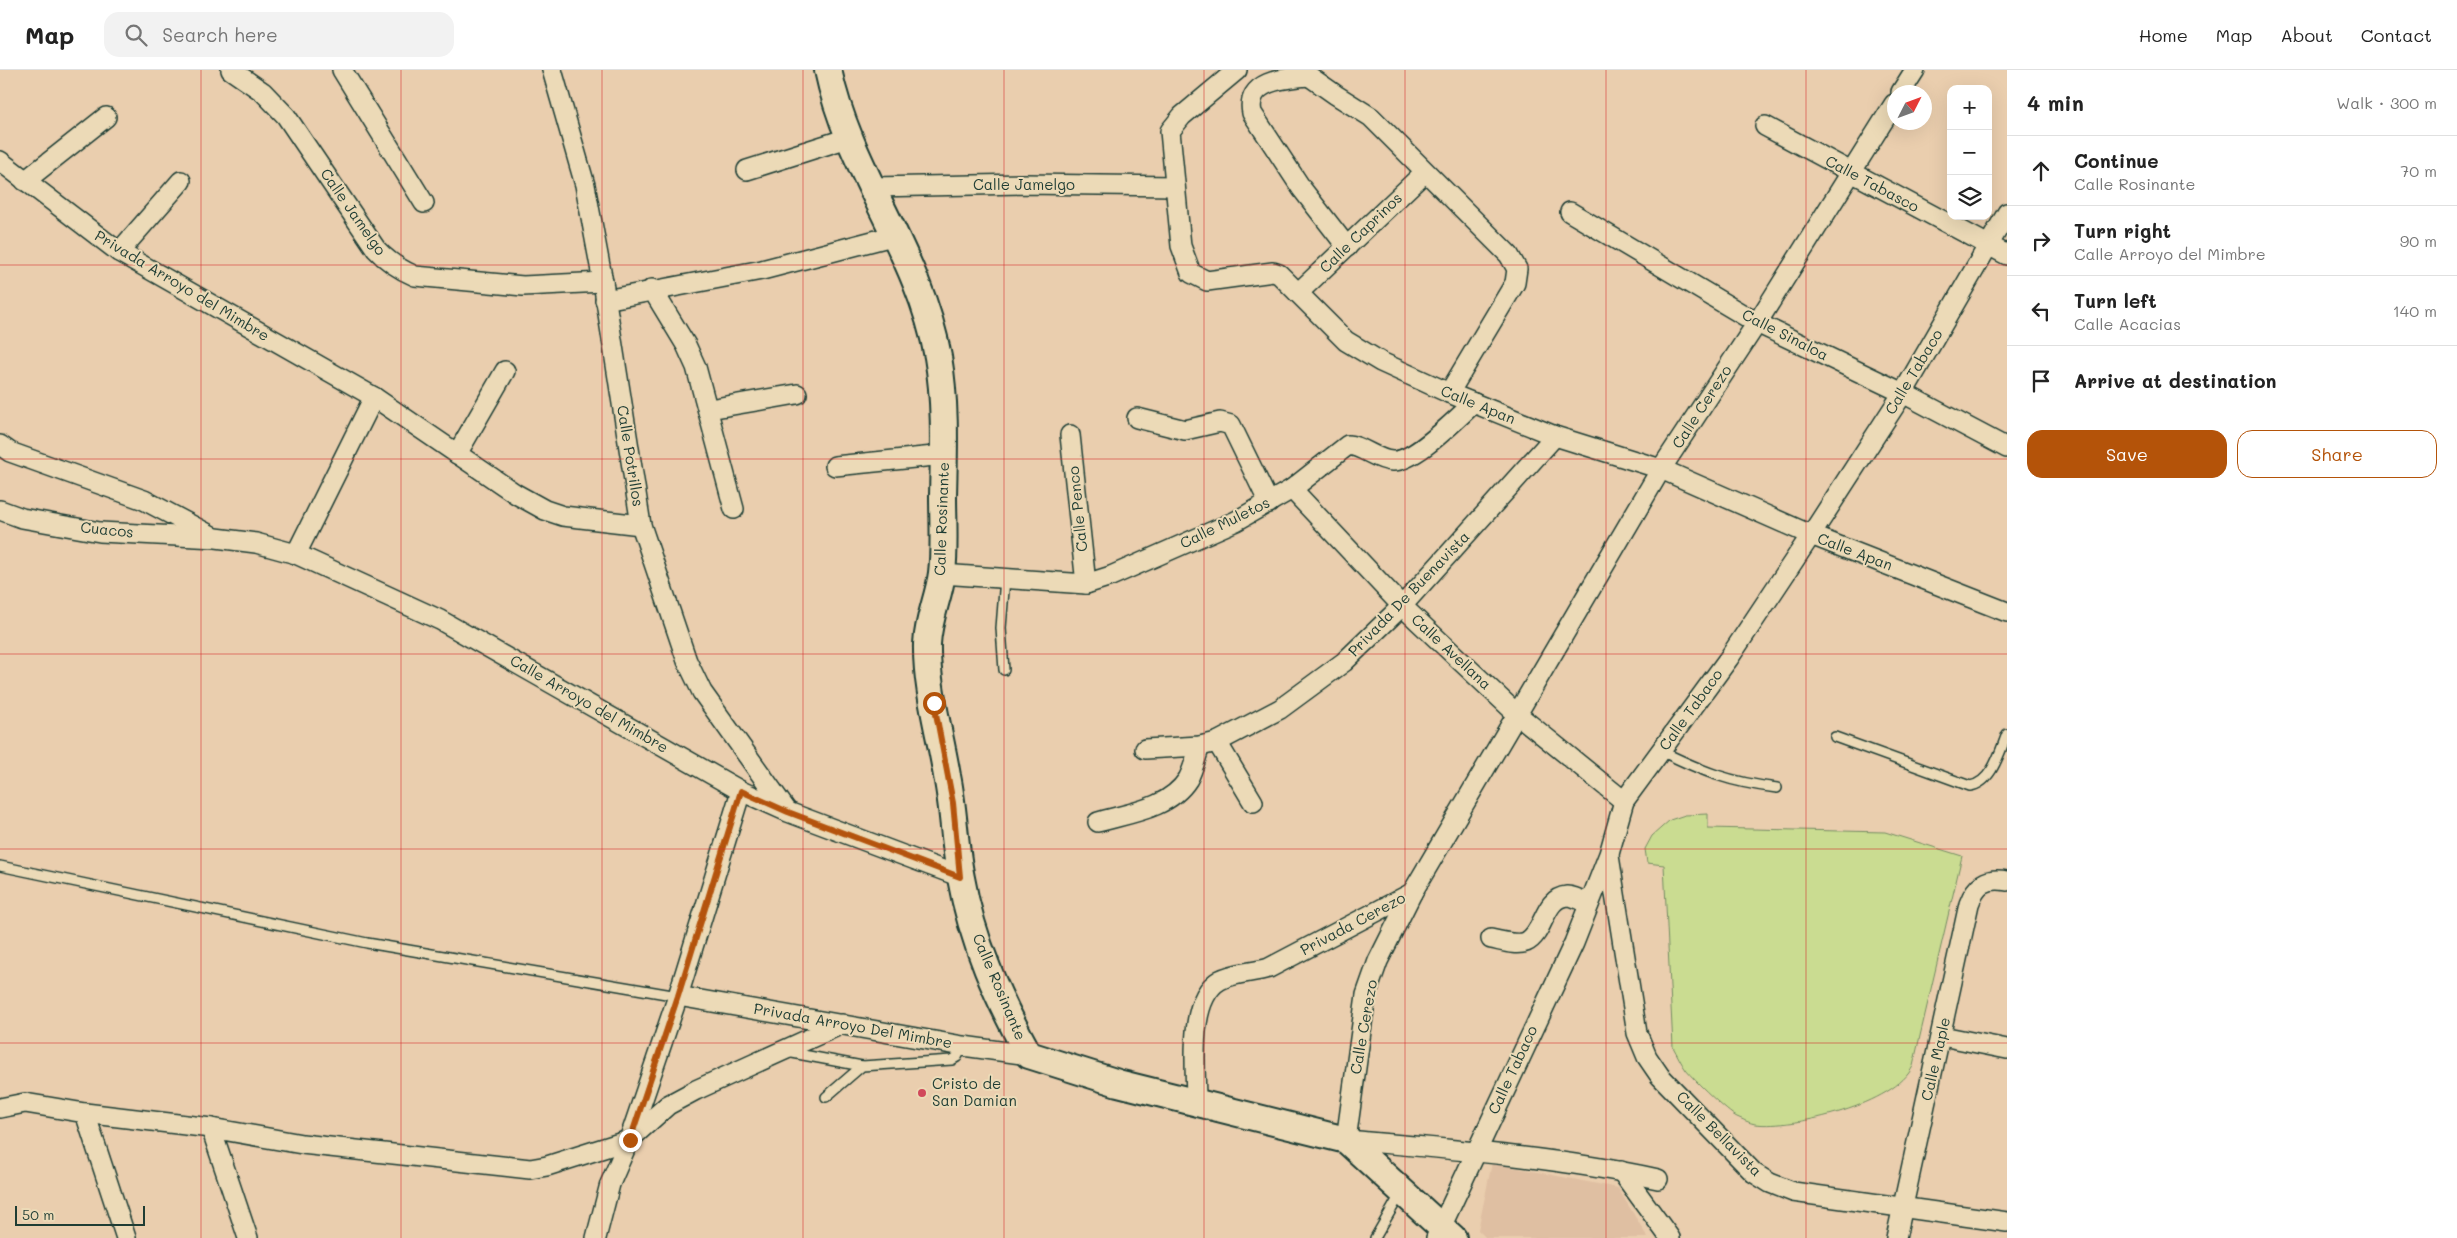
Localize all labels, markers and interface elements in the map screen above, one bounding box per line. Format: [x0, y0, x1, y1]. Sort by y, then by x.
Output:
search box [104, 12, 454, 57]
text: Map [25, 19, 74, 50]
icon: search [122, 21, 150, 49]
text: Search here [162, 22, 278, 47]
text: Home [2139, 23, 2188, 47]
text: Map [2216, 23, 2252, 47]
text: About [2280, 23, 2333, 47]
text: Contact [2361, 23, 2432, 47]
north arrow [1887, 85, 1932, 130]
map controls [1947, 85, 1992, 220]
button: + [1947, 85, 1992, 130]
text: 4 min [2027, 89, 2084, 116]
text: Walk · 300 m [2336, 92, 2437, 113]
button: − [1947, 130, 1992, 175]
text: Continue [2074, 148, 2159, 173]
street label: Calle Tabasco [1822, 150, 1923, 216]
icon: ahead [2027, 157, 2055, 185]
text: 70 m [2400, 160, 2437, 181]
street label: Calle Jamelgo [316, 164, 391, 259]
text: Calle Rosinante [2074, 173, 2196, 194]
street label: Calle Jamelgo [973, 174, 1075, 194]
button: layers [1947, 175, 1992, 220]
street label: Calle Caprinos [1315, 188, 1406, 277]
text: Turn right [2074, 218, 2171, 243]
street label: Privada Arroyo del Mimbre [92, 225, 274, 345]
icon: right [2027, 227, 2055, 255]
text: 90 m [2400, 230, 2437, 251]
text: Calle Arroyo del Mimbre [2074, 243, 2266, 264]
text: Turn left [2074, 288, 2157, 313]
icon: left [2027, 297, 2055, 325]
text: 140 m [2393, 300, 2437, 321]
street label: Calle Sinaloa [1739, 304, 1832, 364]
text: Calle Acacias [2074, 313, 2181, 334]
street label: Calle Tabaco [1880, 325, 1946, 418]
street label: Calle Cerezo [1667, 361, 1736, 452]
icon: arrive [2027, 367, 2055, 395]
text: Arrive at destination [2074, 368, 2277, 393]
street label: Calle Apan [1438, 380, 1519, 428]
street label: Calle Potrillos [613, 404, 649, 508]
button: Save [2027, 430, 2227, 478]
button: Share [2237, 430, 2437, 478]
street label: Calle Rosinante [929, 462, 953, 576]
street label: Calle Penco [1063, 465, 1091, 553]
street label: Calle Muletos [1176, 492, 1273, 552]
street label: Cuacos [80, 516, 135, 542]
street label: Privada De Buenavista [1343, 526, 1473, 660]
street label: Calle Apan [1815, 528, 1896, 575]
street label: Calle Avellana [1407, 609, 1496, 693]
street label: Calle Arroyo del Mimbre [507, 650, 672, 757]
street label: Calle Tabaco [1654, 665, 1727, 754]
route start [923, 692, 946, 715]
street label: Privada Cerezo [1297, 887, 1409, 959]
street label: Calle Rosinante [968, 930, 1031, 1043]
street label: Calle Cerezo [1345, 978, 1381, 1076]
street label: Privada Arroyo Del Mimbre [752, 998, 954, 1052]
street label: Calle Maple [1916, 1015, 1954, 1103]
street label: Calle Tabaco [1483, 1022, 1541, 1117]
place label: Cristo de San Damian [932, 1073, 1017, 1110]
street label: Calle Bellavista [1673, 1086, 1767, 1180]
marker: Cristo de San Damian [916, 1087, 928, 1099]
route end [619, 1129, 642, 1152]
scale bar [15, 1203, 145, 1226]
text: 50 m [22, 1205, 54, 1224]

